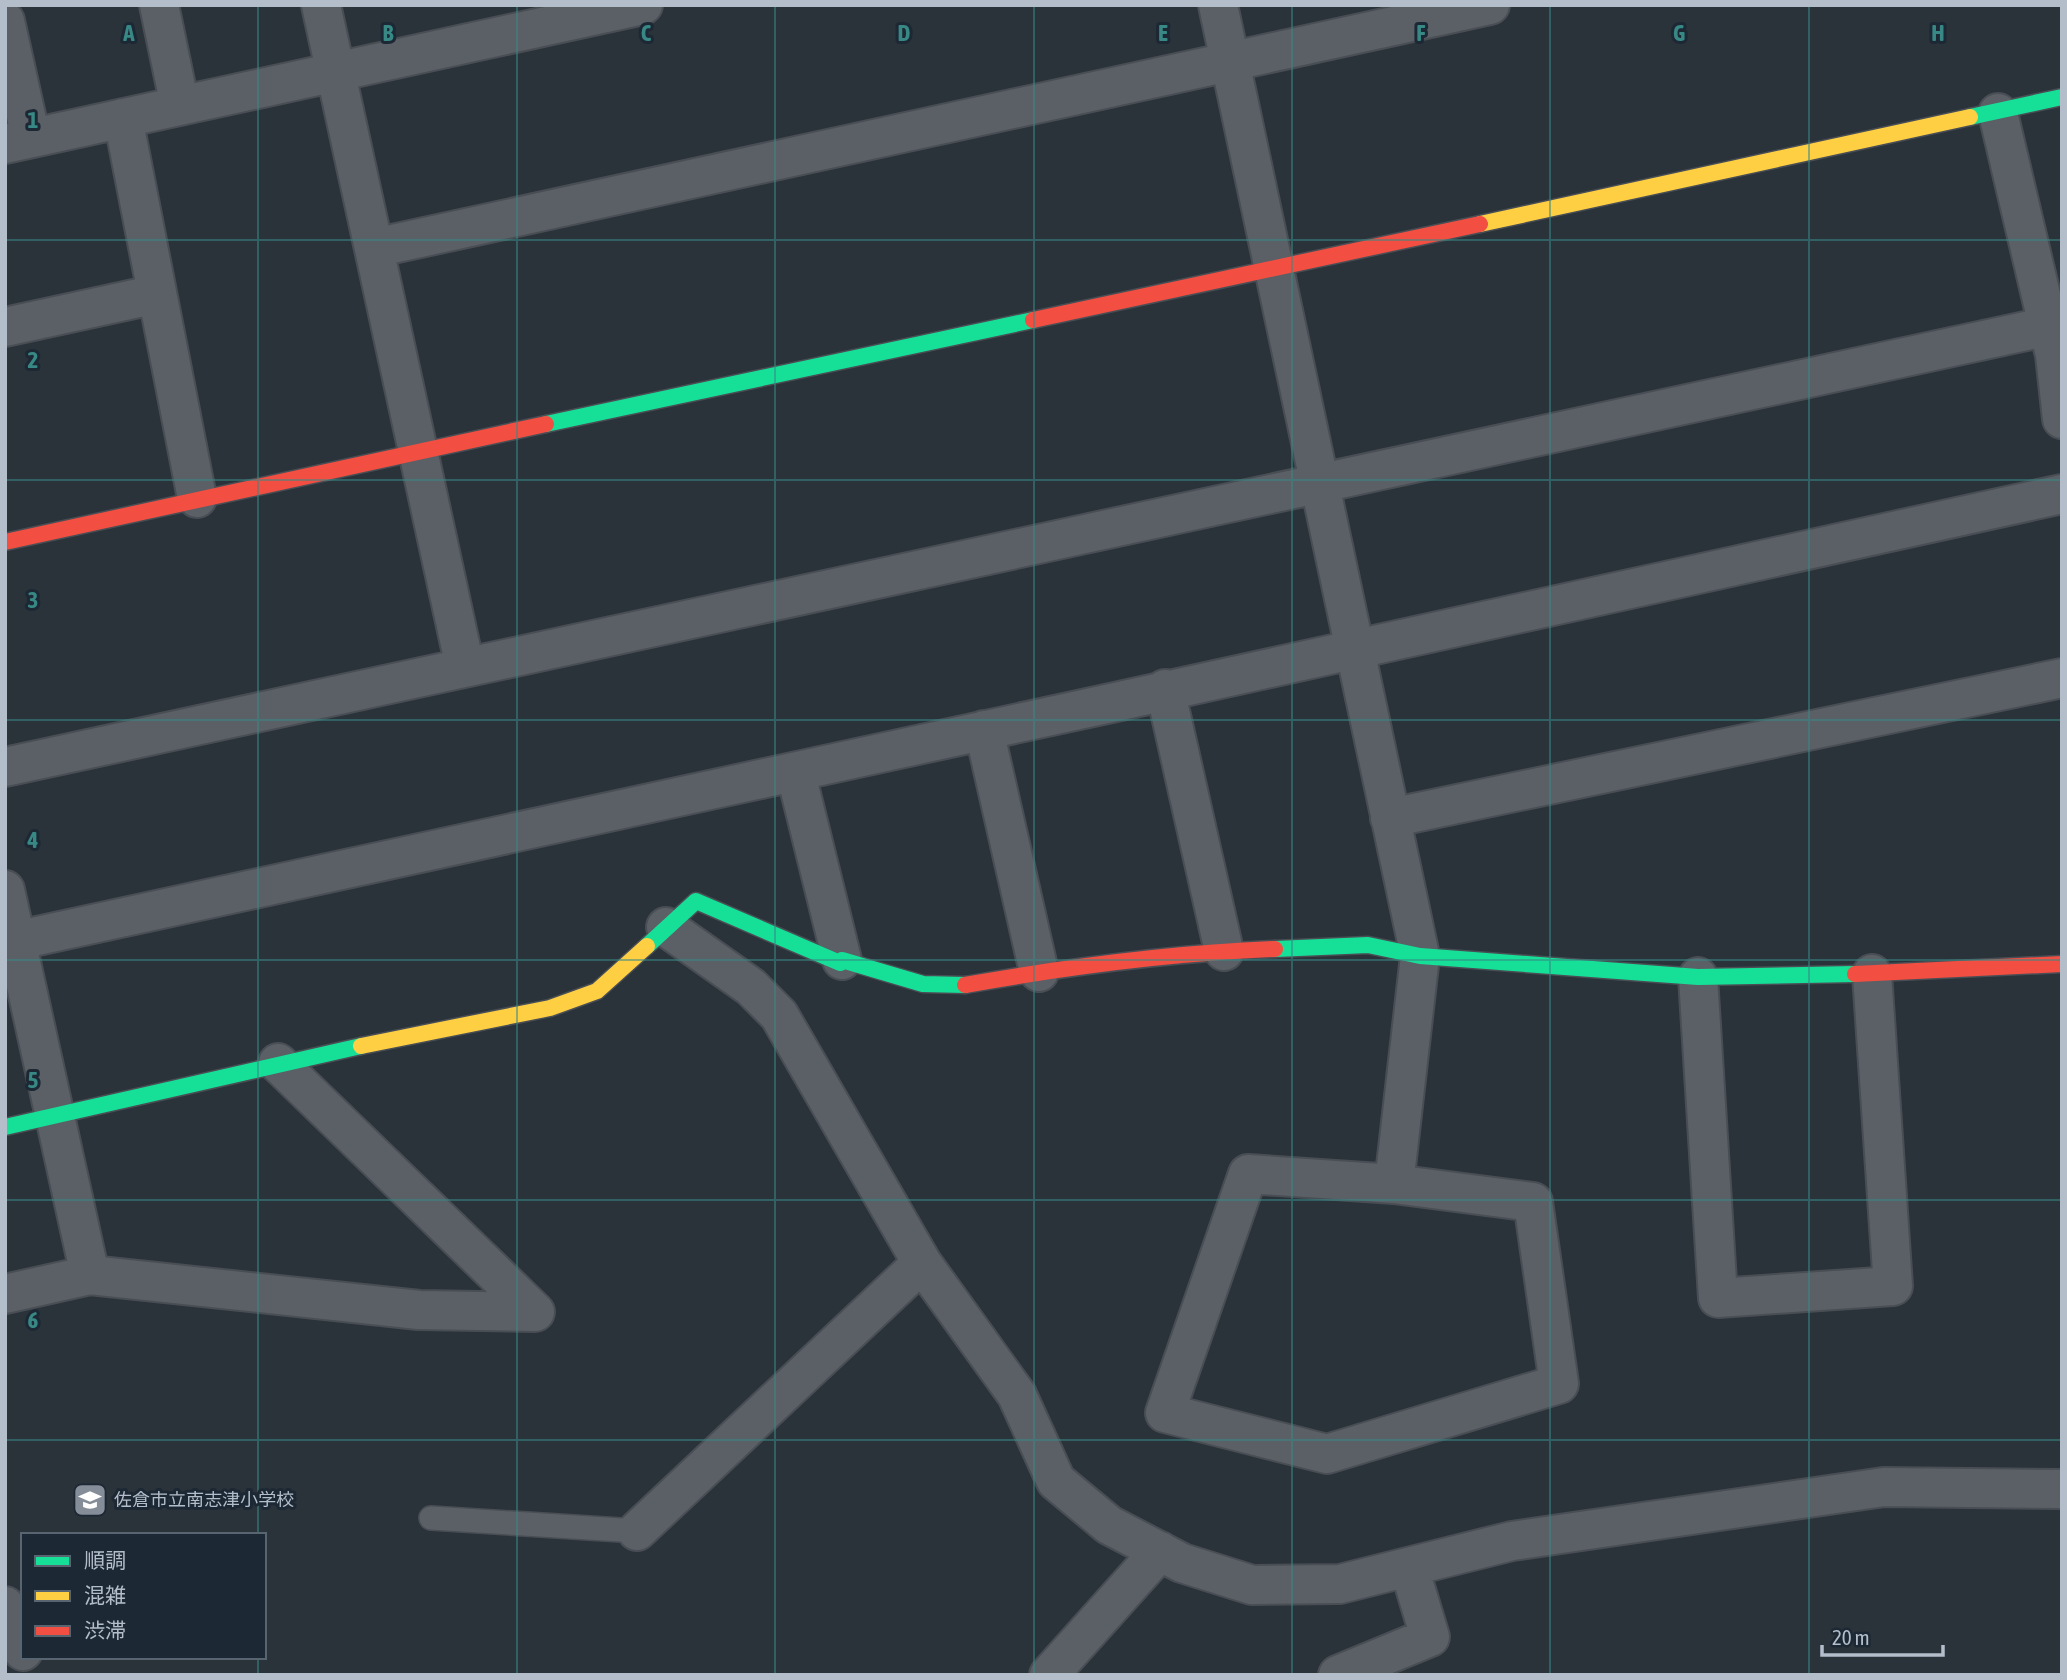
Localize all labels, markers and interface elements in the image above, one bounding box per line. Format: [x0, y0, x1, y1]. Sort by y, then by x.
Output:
text: A [122, 20, 135, 46]
text: B [383, 20, 394, 46]
text: C [641, 20, 652, 46]
text: D [898, 20, 911, 46]
text: E [1158, 20, 1168, 46]
text: F [1416, 20, 1426, 46]
text: G [1673, 20, 1685, 46]
text: H [1931, 20, 1945, 46]
text: 1 [28, 107, 39, 133]
text: 2 [28, 347, 38, 373]
text: 3 [28, 587, 38, 613]
text: 4 [27, 827, 39, 853]
text: 5 [28, 1067, 39, 1093]
text: 6 [28, 1307, 39, 1333]
school or university icon: 佐倉市立南志津小学校 [71, 1481, 109, 1519]
place label: 佐倉市立南志津小学校 [114, 1489, 294, 1510]
legend [21, 1533, 266, 1659]
text: 順調 [84, 1548, 126, 1572]
text: 混雑 [84, 1583, 126, 1607]
scale bar [1822, 1614, 1943, 1658]
text: 渋滞 [84, 1618, 126, 1642]
text: 20 m [1832, 1625, 1870, 1649]

